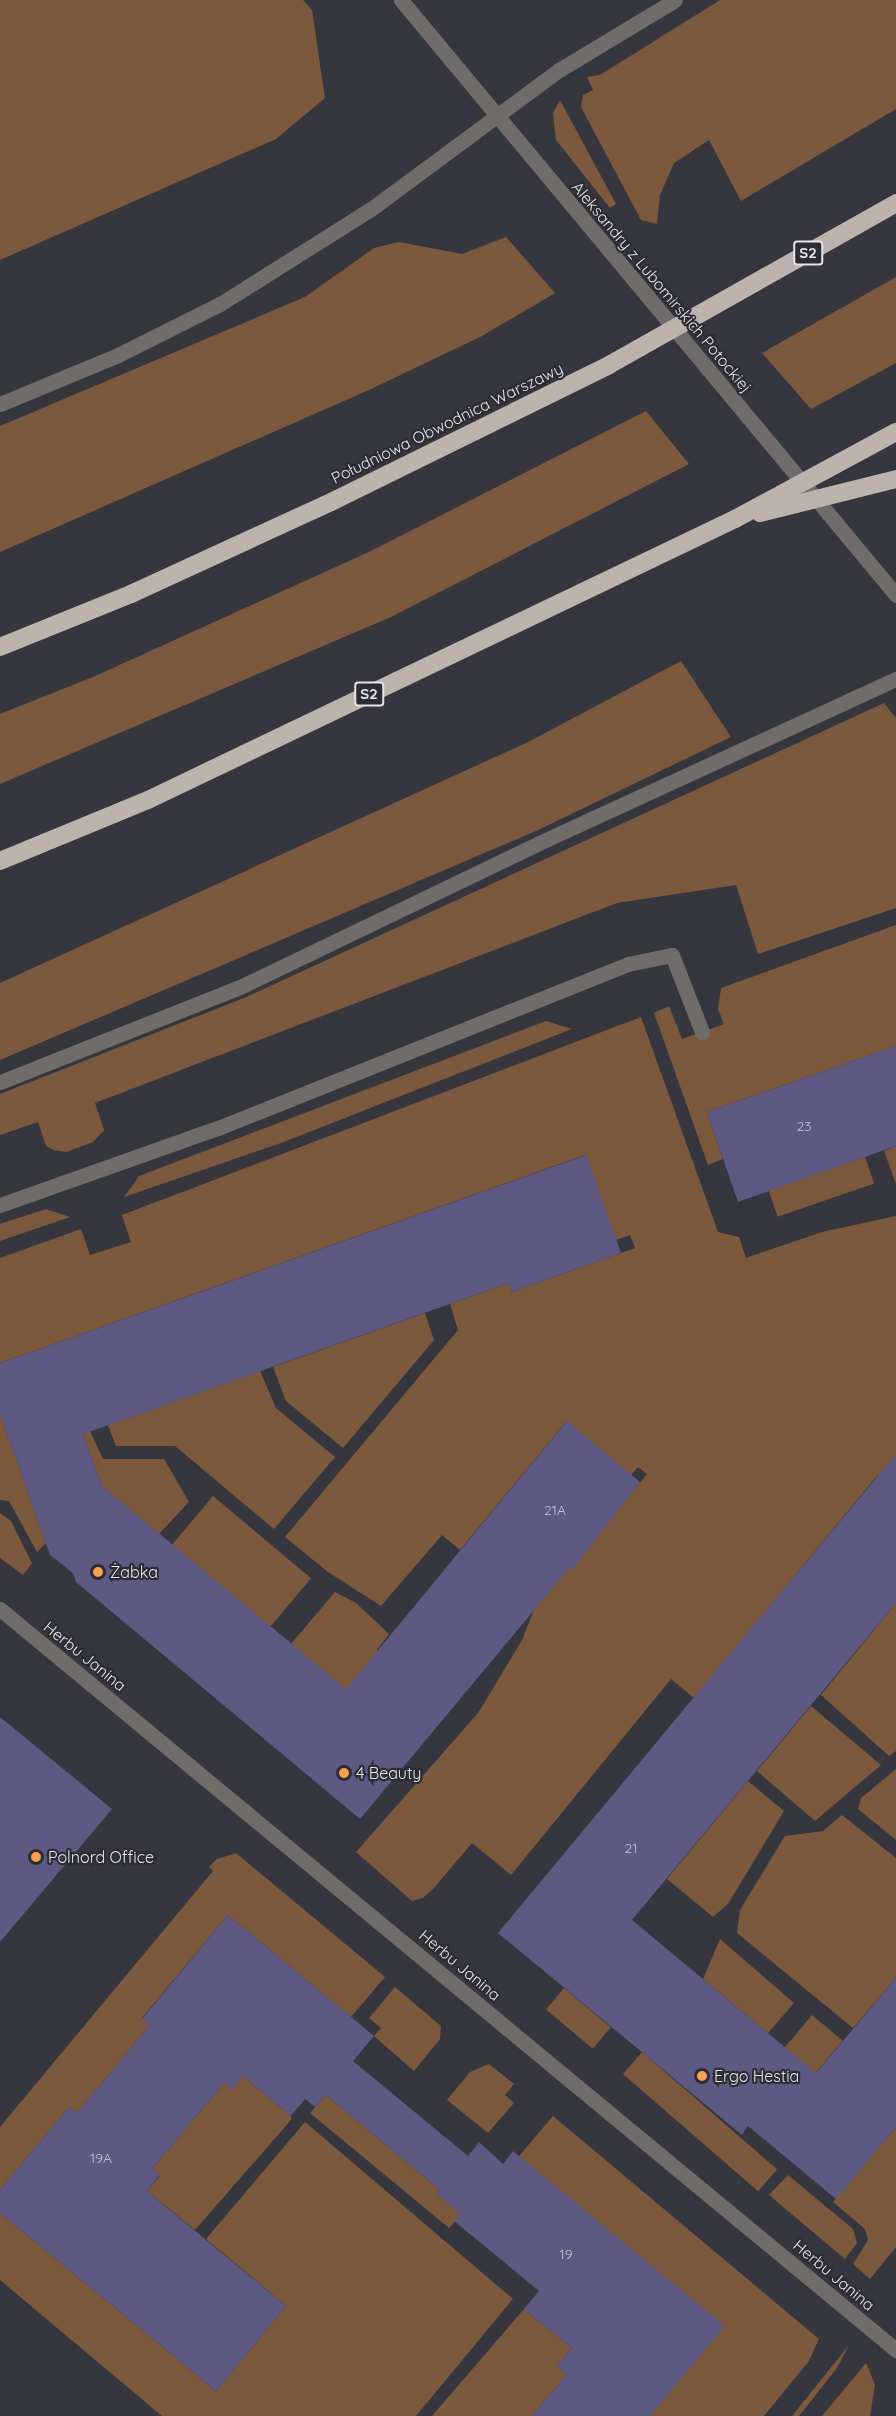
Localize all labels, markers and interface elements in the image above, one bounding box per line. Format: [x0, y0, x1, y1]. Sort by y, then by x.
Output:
street label: Aleksandry z Lubomirskich Potockiej [568, 178, 756, 396]
road number: S2 [793, 241, 823, 265]
street label: Południowa Obwodnica Warszawy [328, 358, 566, 488]
road number: S2 [354, 682, 384, 706]
house number: 23 [796, 1118, 812, 1134]
house number: 21A [544, 1502, 566, 1518]
place label: Żabka [110, 1562, 158, 1582]
marker: Żabka [91, 1565, 105, 1579]
street label: Herbu Janina [40, 1617, 130, 1695]
place label: 4 Beauty [356, 1763, 421, 1783]
marker: 4 Beauty [337, 1766, 351, 1780]
house number: 21 [625, 1840, 637, 1856]
place label: Polnord Office [48, 1847, 154, 1867]
marker: Polnord Office [29, 1850, 43, 1864]
street label: Herbu Janina [415, 1925, 505, 2005]
place label: Ergo Hestia [714, 2066, 799, 2086]
marker: Ergo Hestia [695, 2069, 709, 2083]
house number: 19A [90, 2150, 112, 2166]
street label: Herbu Janina [789, 2235, 879, 2315]
house number: 19 [560, 2246, 572, 2262]

